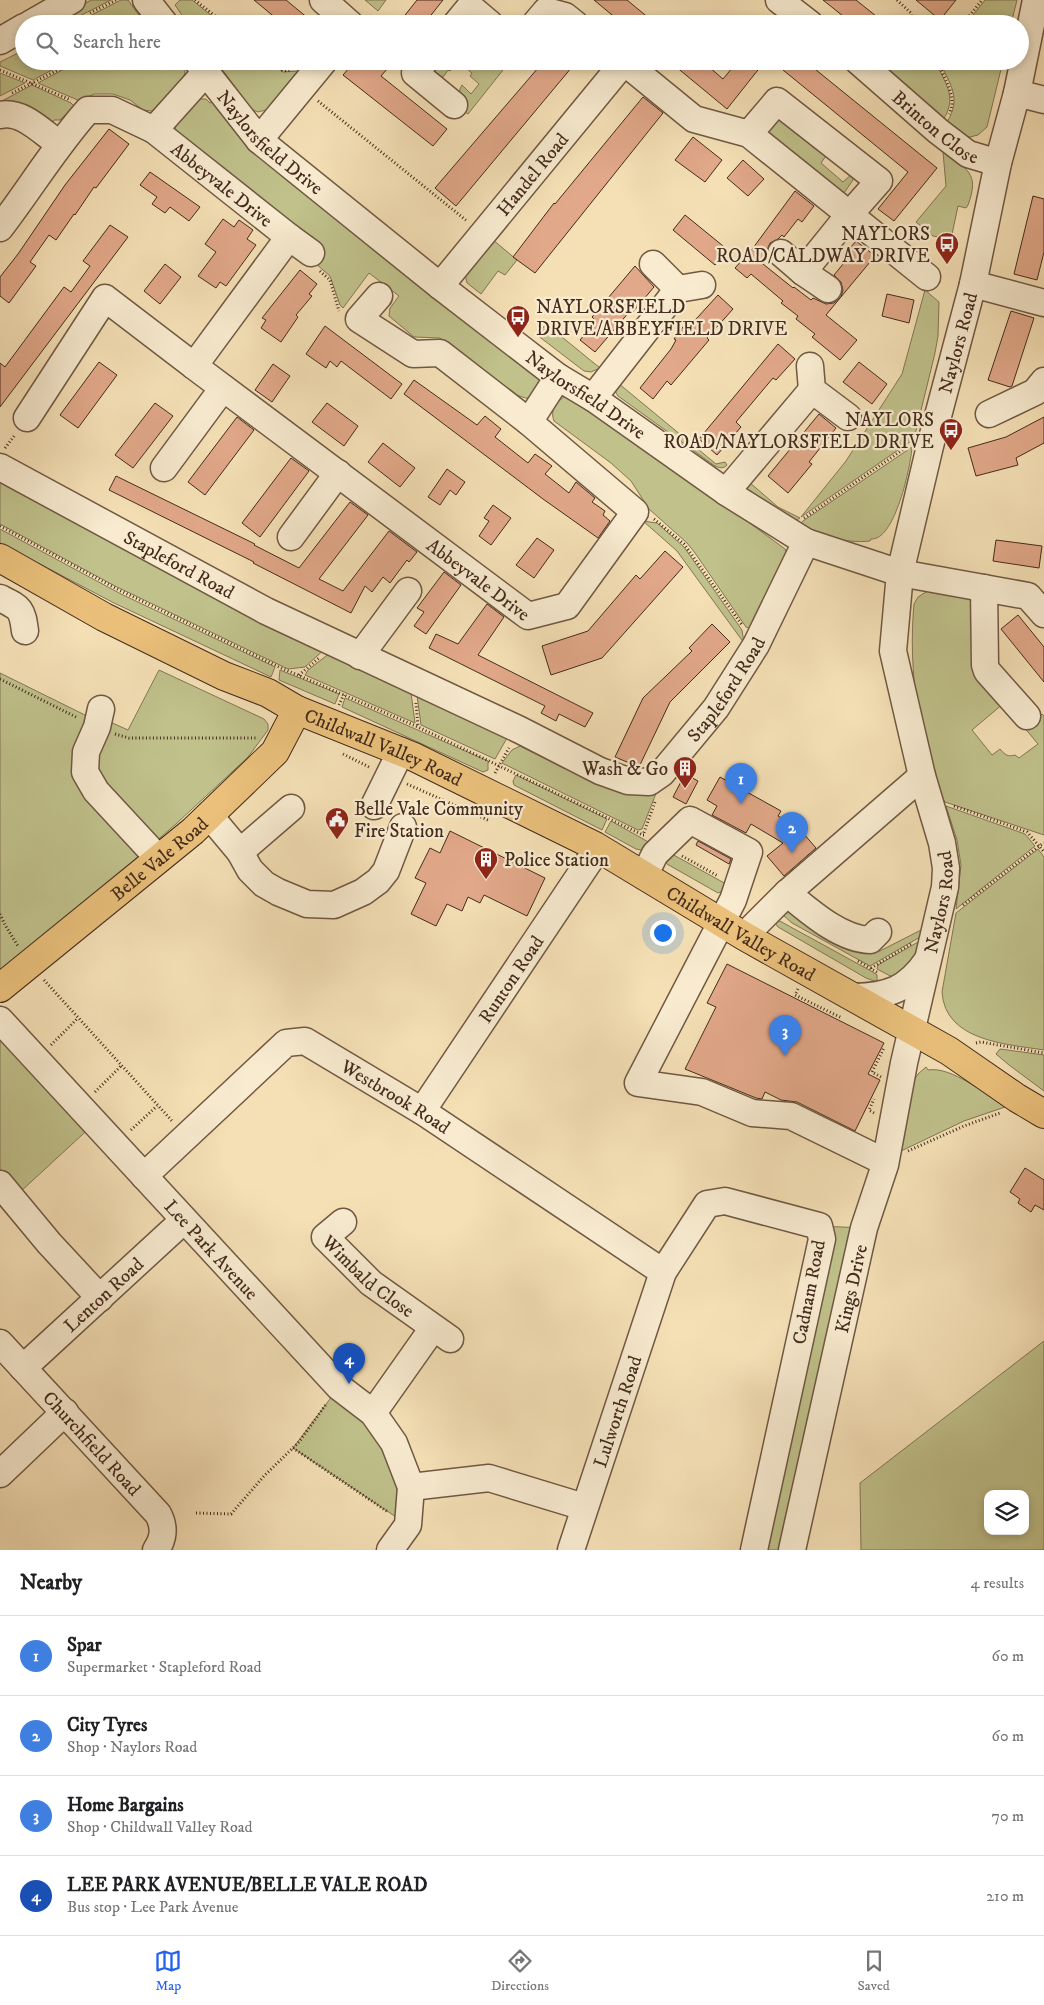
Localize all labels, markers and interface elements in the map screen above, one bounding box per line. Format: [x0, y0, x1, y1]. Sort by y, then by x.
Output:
search box [15, 15, 1029, 70]
icon: search [33, 29, 61, 57]
text: Search here [73, 31, 161, 54]
street label: Naylorsfield Drive [211, 86, 327, 200]
street label: Brinton Close [887, 86, 981, 169]
street label: Handel Road [492, 128, 574, 221]
street label: Abbeyvale Drive [166, 138, 277, 233]
place label: NAYLORS ROAD/CALDWAY DRIVE [716, 223, 930, 268]
bus stop icon: NAYLORS ROAD/CALDWAY DRIVE [934, 231, 960, 265]
street label: Naylors Road [934, 290, 983, 396]
place label: NAYLORSFIELD DRIVE/ABBEYFIELD DRIVE [536, 296, 788, 341]
bus stop icon: NAYLORSFIELD DRIVE/ABBEYFIELD DRIVE [505, 304, 531, 338]
street label: Naylorsfield Drive [521, 346, 650, 445]
place label: NAYLORS ROAD/NAYLORSFIELD DRIVE [663, 409, 934, 454]
bus stop icon: NAYLORS ROAD/NAYLORSFIELD DRIVE [938, 417, 964, 451]
street label: Stapleford Road [119, 526, 238, 605]
street label: Abbeyvale Drive [422, 534, 534, 627]
street label: Stapleford Road [683, 633, 771, 747]
street label: Childwall Valley Road [301, 704, 466, 792]
building icon: Wash & Go [672, 755, 698, 789]
place label: Wash & Go [581, 758, 668, 781]
pin: 1 [725, 763, 757, 804]
place label: Belle Vale Community Fire Station [354, 798, 524, 843]
public building icon: Belle Vale Community Fire Station [324, 806, 350, 840]
street label: Belle Vale Road [106, 812, 214, 906]
pin: 2 [776, 812, 808, 853]
building icon: Police Station [473, 846, 499, 880]
place label: Police Station [504, 849, 609, 872]
street label: Naylors Road [920, 849, 959, 956]
street label: Childwall Valley Road [662, 882, 820, 987]
your location [650, 920, 676, 946]
street label: Runton Road [474, 931, 549, 1028]
pin: 3 [769, 1015, 801, 1056]
street label: Westbrook Road [335, 1055, 455, 1140]
street label: Lee Park Avenue [159, 1195, 263, 1305]
street label: Wimbald Close [316, 1230, 418, 1323]
street label: Cadnam Road [788, 1238, 831, 1346]
street label: Kings Drive [831, 1242, 873, 1335]
street label: Lenton Road [60, 1253, 149, 1338]
pin: 4 [333, 1343, 365, 1384]
street label: Lulworth Road [589, 1353, 648, 1471]
street label: Churchfield Road [37, 1387, 145, 1501]
map controls [984, 1490, 1029, 1535]
button: layers [984, 1490, 1029, 1535]
text: Nearby [20, 1570, 82, 1596]
text: 4 results [971, 1573, 1024, 1593]
text: Spar [67, 1634, 102, 1657]
text: 1 [33, 1646, 39, 1666]
text: 60 m [992, 1646, 1024, 1666]
text: Supermarket · Stapleford Road [67, 1657, 262, 1677]
text: City Tyres [67, 1714, 147, 1737]
text: 2 [32, 1726, 40, 1746]
text: 60 m [992, 1726, 1024, 1746]
text: Shop · Naylors Road [67, 1737, 197, 1757]
text: Home Bargains [67, 1794, 184, 1817]
text: 3 [33, 1806, 39, 1826]
text: 70 m [992, 1806, 1024, 1826]
text: Shop · Childwall Valley Road [67, 1817, 252, 1837]
text: LEE PARK AVENUE/BELLE VALE ROAD [67, 1874, 427, 1897]
text: 4 [31, 1886, 41, 1906]
text: 210 m [986, 1886, 1024, 1906]
text: Bus stop · Lee Park Avenue [67, 1897, 238, 1917]
tab: Map [154, 1947, 182, 1995]
tab: Directions [491, 1947, 549, 1995]
tab: Saved [858, 1947, 890, 1995]

